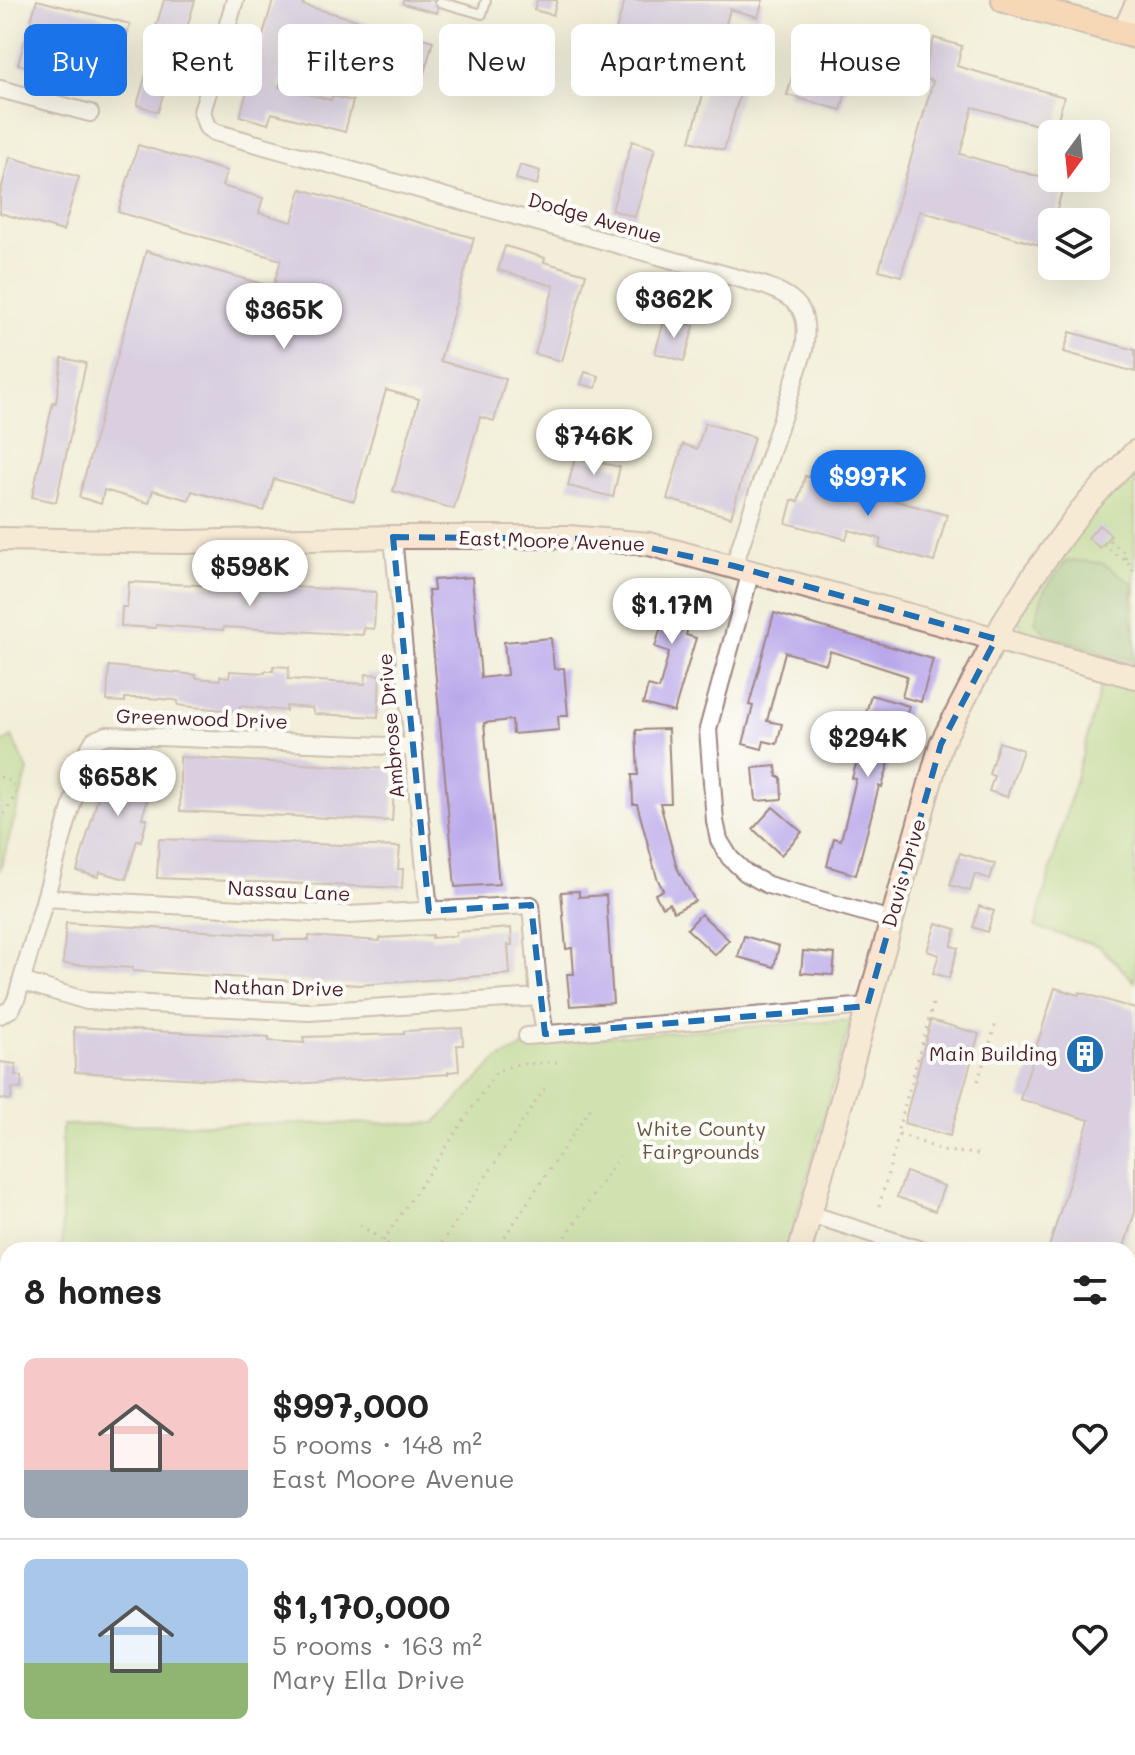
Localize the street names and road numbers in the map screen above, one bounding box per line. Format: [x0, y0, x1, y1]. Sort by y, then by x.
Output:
street label: Dodge Avenue [525, 186, 665, 249]
street label: East Moore Avenue [458, 524, 646, 556]
street label: Ambrose Drive [371, 652, 409, 800]
street label: Greenwood Drive [116, 702, 288, 734]
street label: Davis Drive [875, 815, 931, 930]
street label: Nassau Lane [227, 874, 351, 906]
street label: Nathan Drive [214, 973, 344, 1001]

